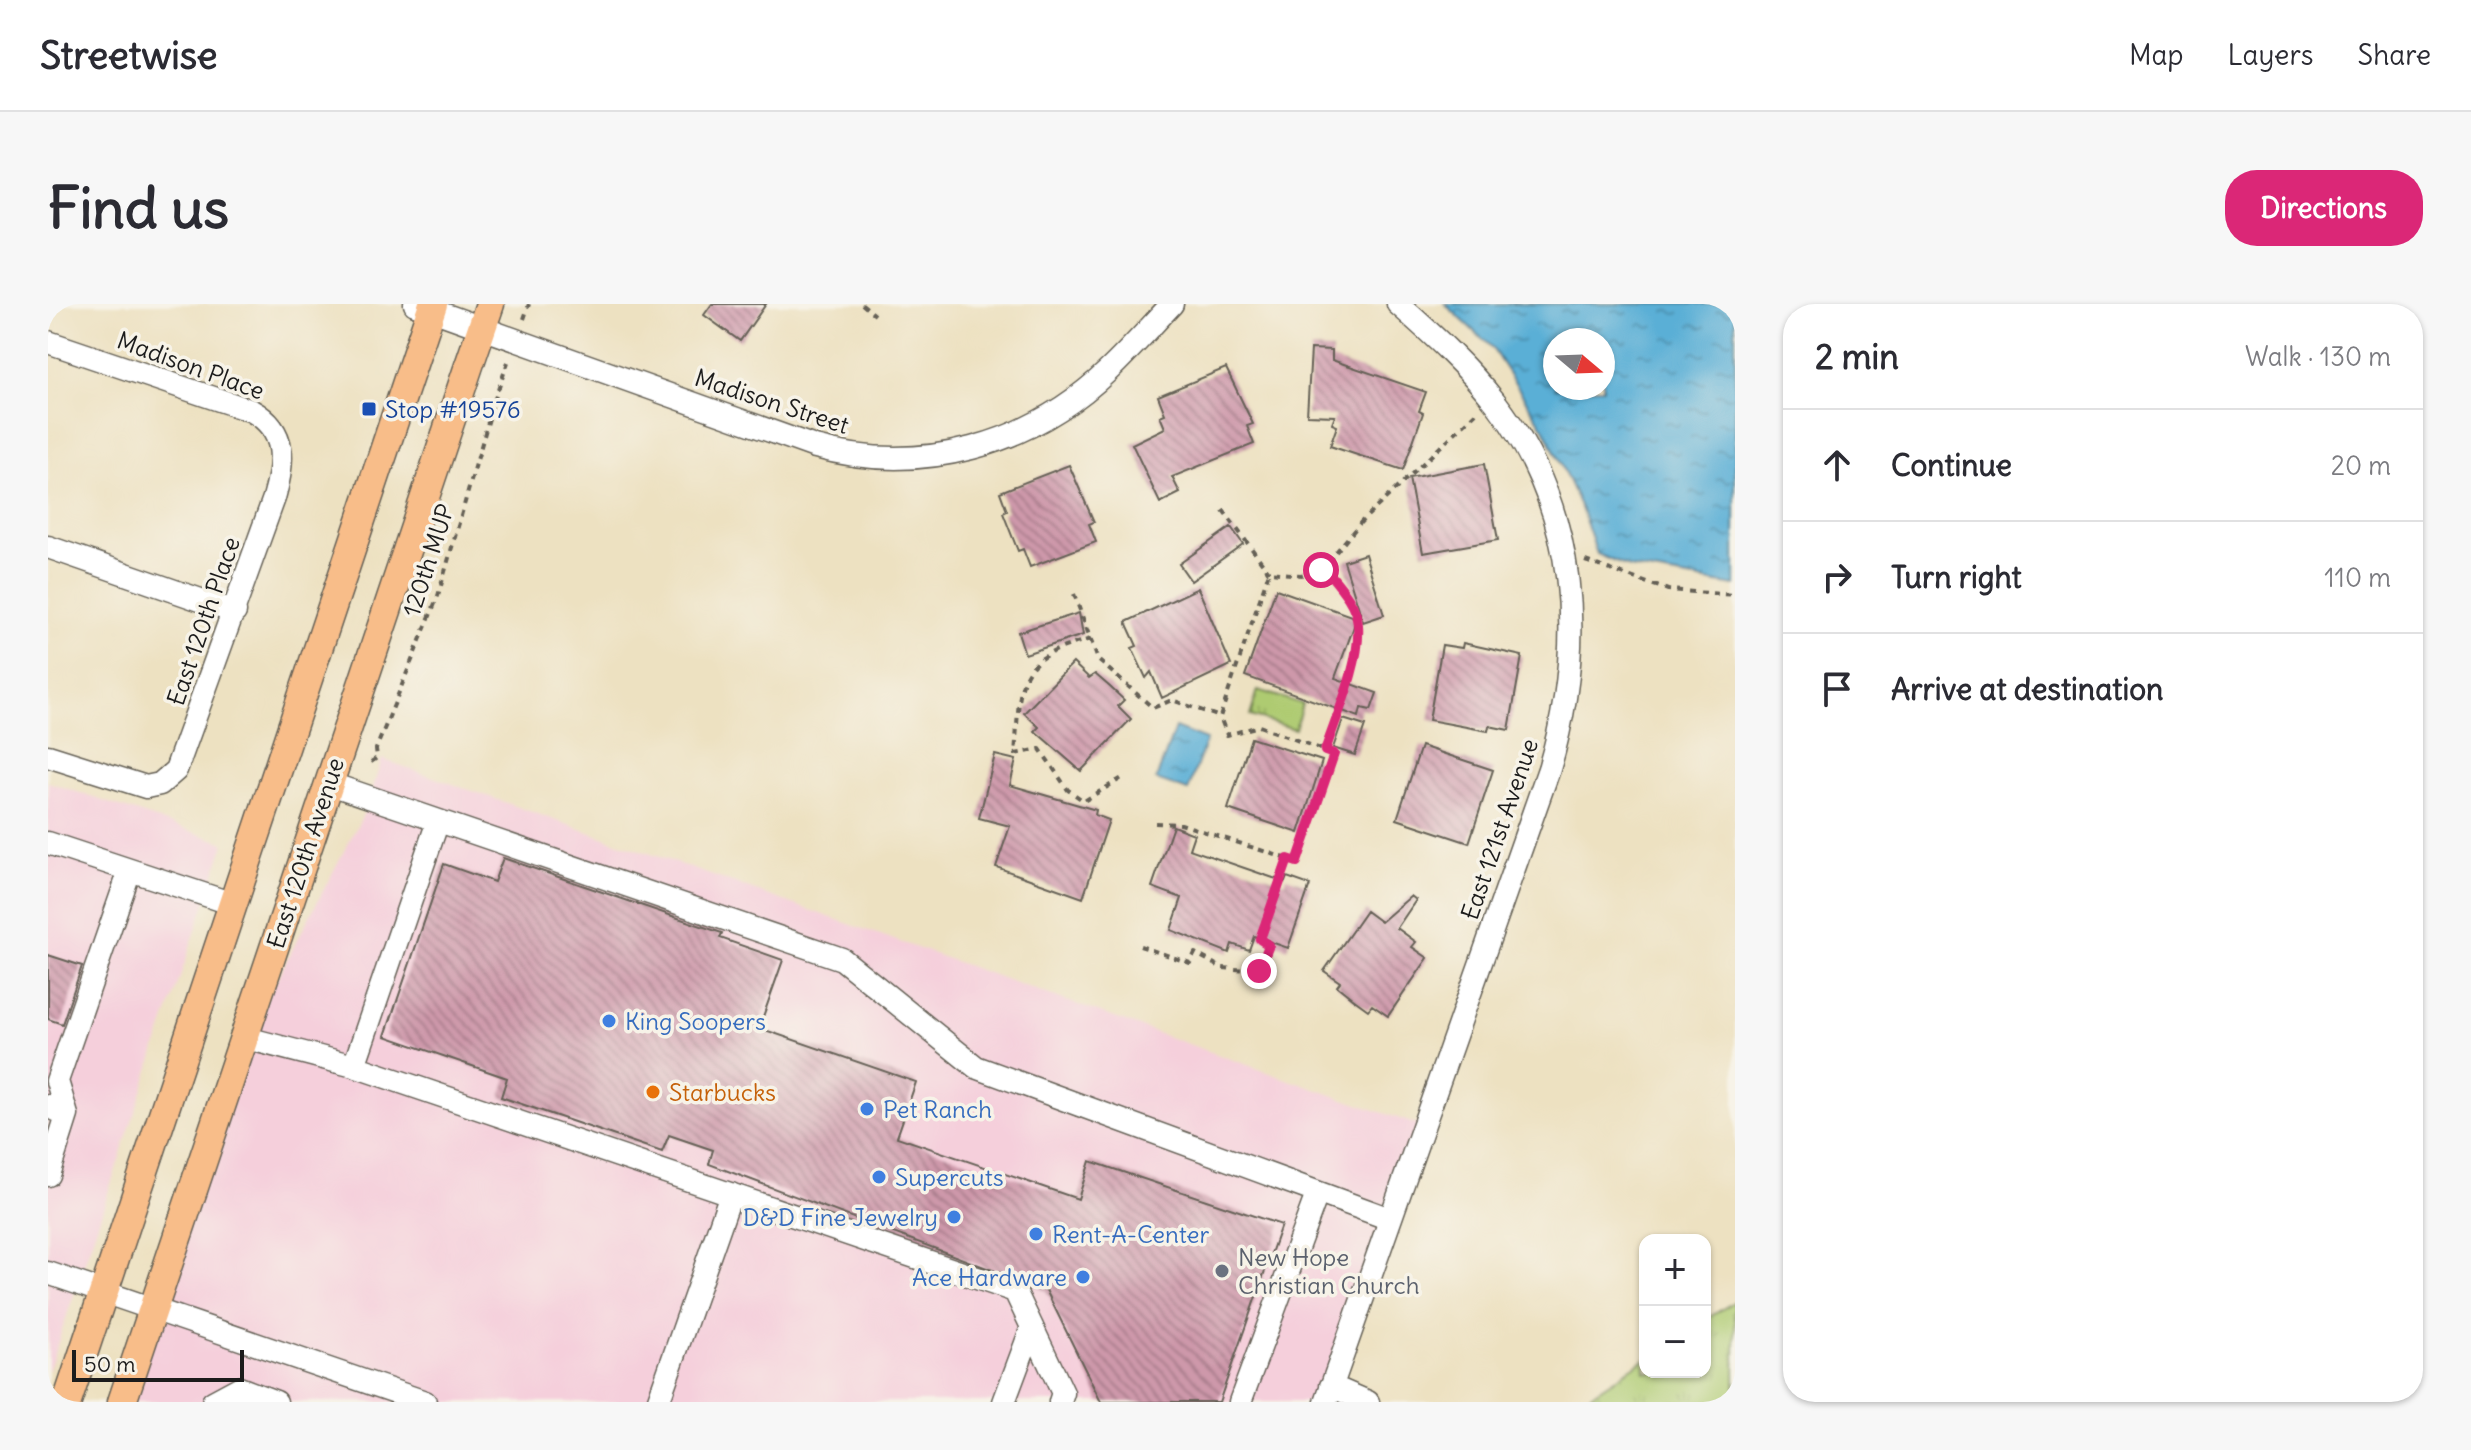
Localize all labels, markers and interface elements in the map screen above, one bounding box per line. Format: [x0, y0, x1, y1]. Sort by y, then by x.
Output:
text: Streetwise [40, 32, 218, 79]
text: Map [2129, 37, 2184, 73]
text: Layers [2228, 37, 2314, 73]
text: Share [2358, 37, 2431, 73]
button: Directions [2225, 170, 2423, 246]
text: Find us [48, 173, 229, 243]
street label: Madison Place [113, 324, 269, 406]
north arrow [1543, 328, 1615, 400]
text: 2 min [1815, 335, 1899, 378]
text: Walk · 130 m [2245, 340, 2391, 373]
street label: Madison Street [691, 362, 853, 440]
place label: Stop #19576 [385, 394, 521, 424]
marker: Stop #19576 [360, 400, 378, 418]
icon: ahead [1815, 443, 1859, 487]
text: Continue [1891, 446, 2012, 484]
text: 20 m [2331, 449, 2391, 482]
street label: 120th MUP [396, 500, 460, 620]
street label: East 120th Place [160, 533, 246, 709]
route start [1303, 552, 1339, 588]
icon: right [1815, 555, 1859, 599]
text: Turn right [1891, 558, 2022, 596]
text: 110 m [2324, 561, 2391, 594]
icon: arrive [1815, 667, 1859, 711]
text: Arrive at destination [1891, 670, 2163, 708]
street label: East 121st Avenue [1454, 734, 1544, 924]
street label: East 120th Avenue [260, 754, 350, 952]
route end [1241, 953, 1277, 989]
place label: King Soopers [625, 1006, 766, 1036]
marker: King Soopers [600, 1012, 618, 1030]
place label: Starbucks [669, 1077, 776, 1107]
marker: Starbucks [644, 1083, 662, 1101]
place label: Pet Ranch [883, 1094, 992, 1124]
marker: Pet Ranch [858, 1100, 876, 1118]
place label: Supercuts [895, 1162, 1004, 1192]
marker: Supercuts [870, 1168, 888, 1186]
place label: D&D Fine Jewelry [743, 1202, 938, 1232]
marker: D&D Fine Jewelry [945, 1208, 963, 1226]
place label: Rent-A-Center [1052, 1219, 1209, 1249]
marker: Rent-A-Center [1027, 1225, 1045, 1243]
map controls [1639, 1234, 1711, 1378]
button: + [1639, 1234, 1711, 1306]
place label: New Hope Christian Church [1238, 1242, 1420, 1300]
place label: Ace Hardware [912, 1262, 1067, 1292]
marker: New Hope Christian Church [1213, 1262, 1231, 1280]
marker: Ace Hardware [1074, 1268, 1092, 1286]
button: − [1639, 1306, 1711, 1378]
scale bar [72, 1346, 244, 1382]
text: 50 m [84, 1350, 136, 1378]

